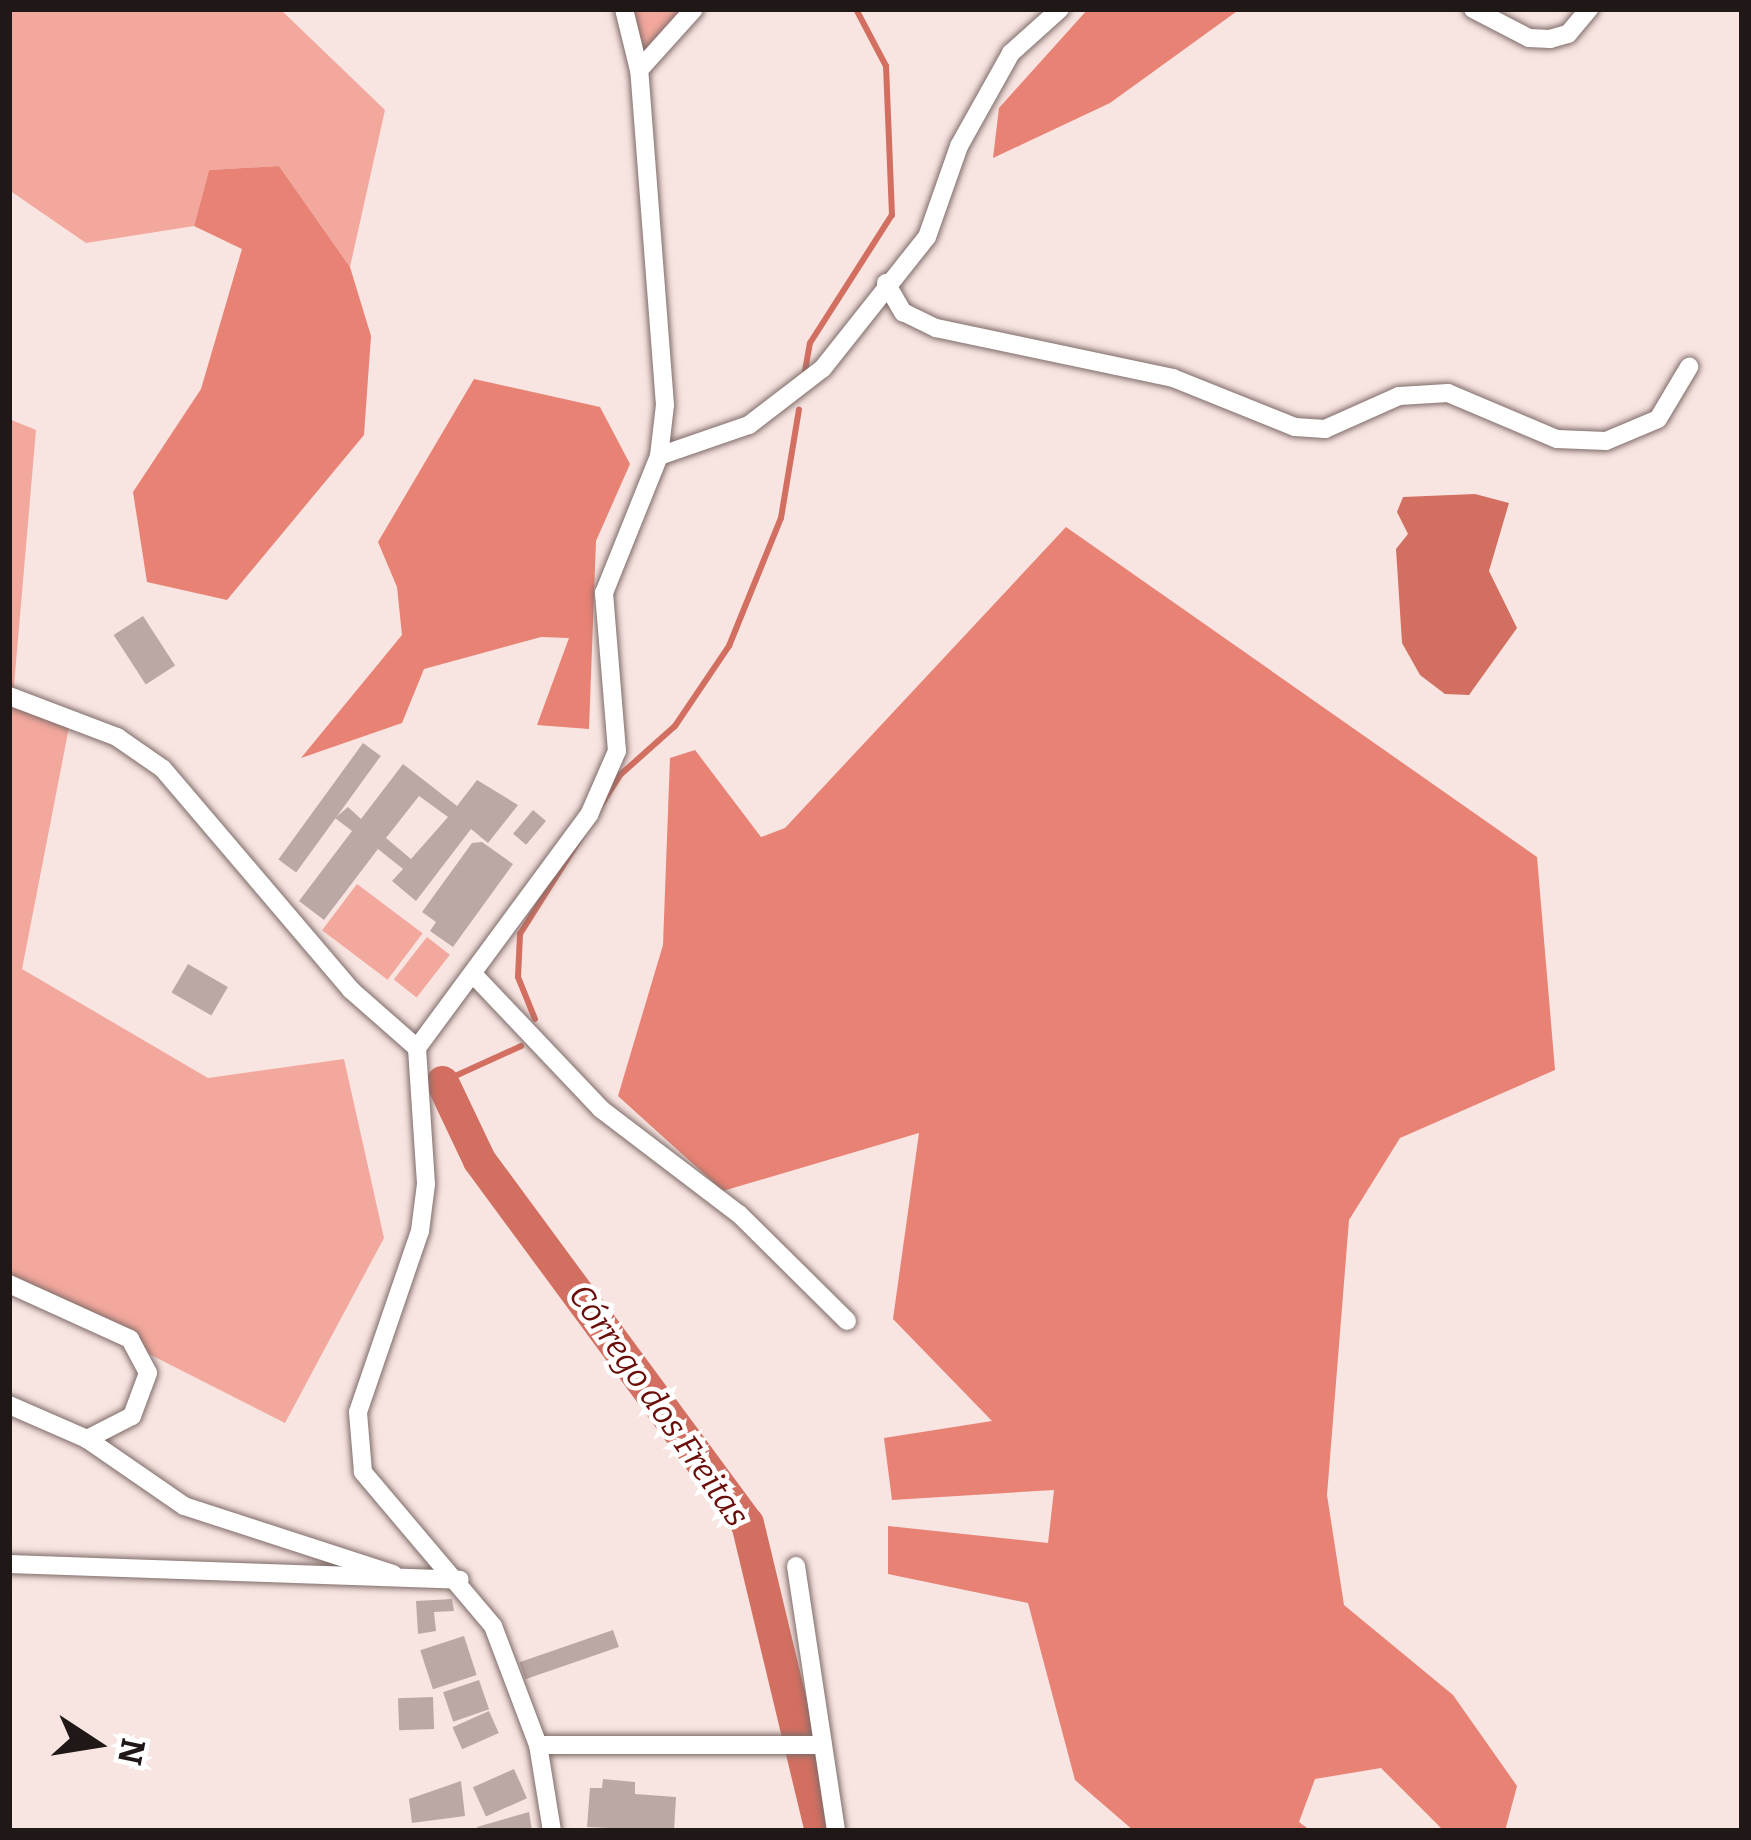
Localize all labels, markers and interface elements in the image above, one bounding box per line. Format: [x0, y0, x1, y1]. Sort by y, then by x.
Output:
water label: Córrego dos Freitas [560, 1277, 756, 1535]
north arrow [36, 1684, 156, 1804]
text: N [109, 1735, 153, 1768]

